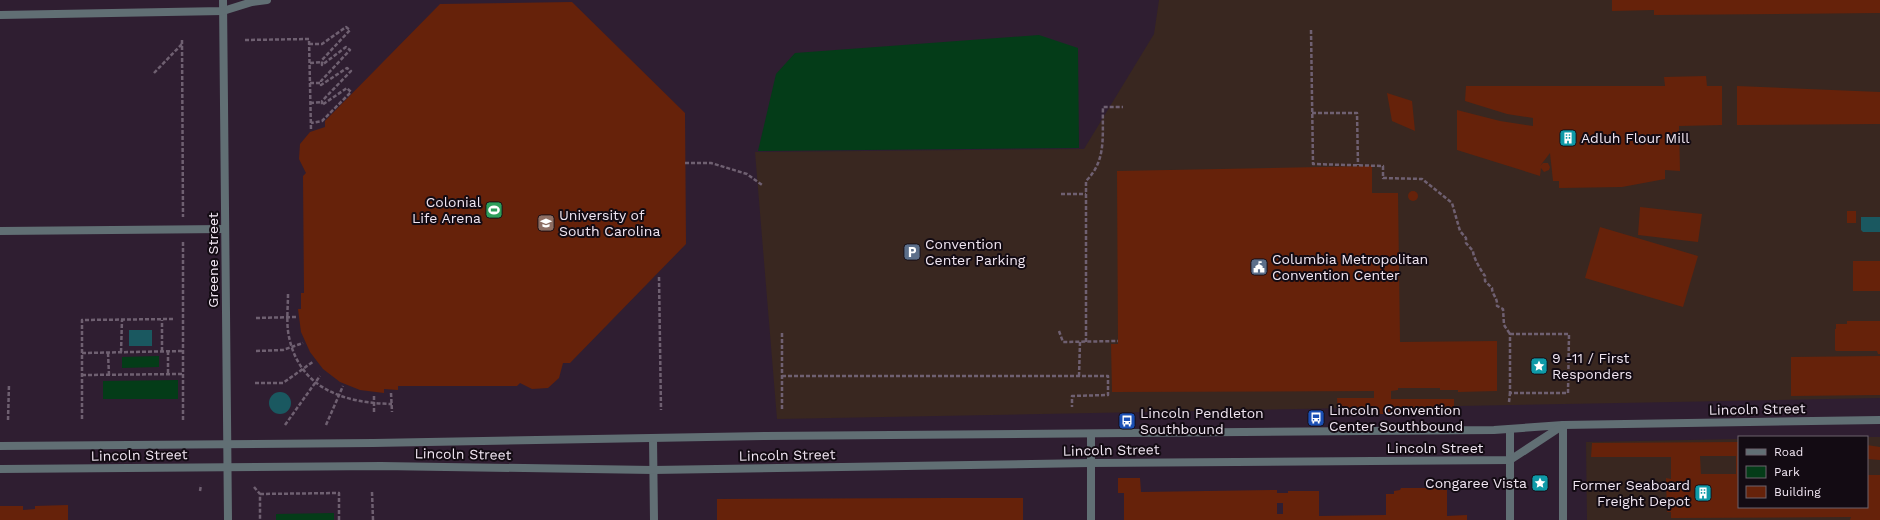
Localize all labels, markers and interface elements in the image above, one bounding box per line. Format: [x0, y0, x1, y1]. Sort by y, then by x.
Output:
building icon: Adluh Flour Mill [1558, 128, 1578, 148]
place label: Adluh Flour Mill [1581, 130, 1690, 146]
place label: Colonial Life Arena [412, 194, 482, 226]
sports icon: Colonial Life Arena [484, 200, 504, 220]
place label: University of South Carolina [559, 207, 660, 239]
street label: Greene Street [205, 212, 221, 308]
school or university icon: University of South Carolina [536, 213, 556, 233]
place label: Convention Center Parking [925, 236, 1026, 268]
parking icon: Convention Center Parking [902, 242, 922, 262]
place label: Columbia Metropolitan Convention Center [1272, 251, 1428, 283]
public building icon: Columbia Metropolitan Convention Center [1249, 257, 1269, 277]
place label: 9 -11 / First Responders [1552, 350, 1632, 382]
place icon: 9 -11 / First Responders [1529, 356, 1549, 376]
street label: Lincoln Street [1708, 400, 1806, 418]
place label: Lincoln Convention Center Southbound [1329, 402, 1463, 434]
place label: Lincoln Pendleton Southbound [1140, 405, 1264, 437]
bus stop icon: Lincoln Convention Center Southbound [1306, 408, 1326, 428]
bus stop icon: Lincoln Pendleton Southbound [1117, 411, 1137, 431]
legend [1738, 436, 1868, 508]
street label: Lincoln Street [1387, 440, 1484, 456]
street label: Lincoln Street [1062, 441, 1160, 459]
street label: Lincoln Street [414, 445, 512, 463]
text: Road [1774, 445, 1803, 459]
street label: Lincoln Street [90, 446, 188, 464]
street label: Lincoln Street [738, 446, 836, 464]
text: Park [1774, 465, 1800, 479]
place icon: Congaree Vista [1530, 473, 1550, 493]
place label: Congaree Vista [1425, 475, 1527, 491]
place label: Former Seaboard Freight Depot [1572, 477, 1690, 509]
building icon: Former Seaboard Freight Depot [1693, 483, 1713, 503]
text: Building [1774, 485, 1821, 499]

